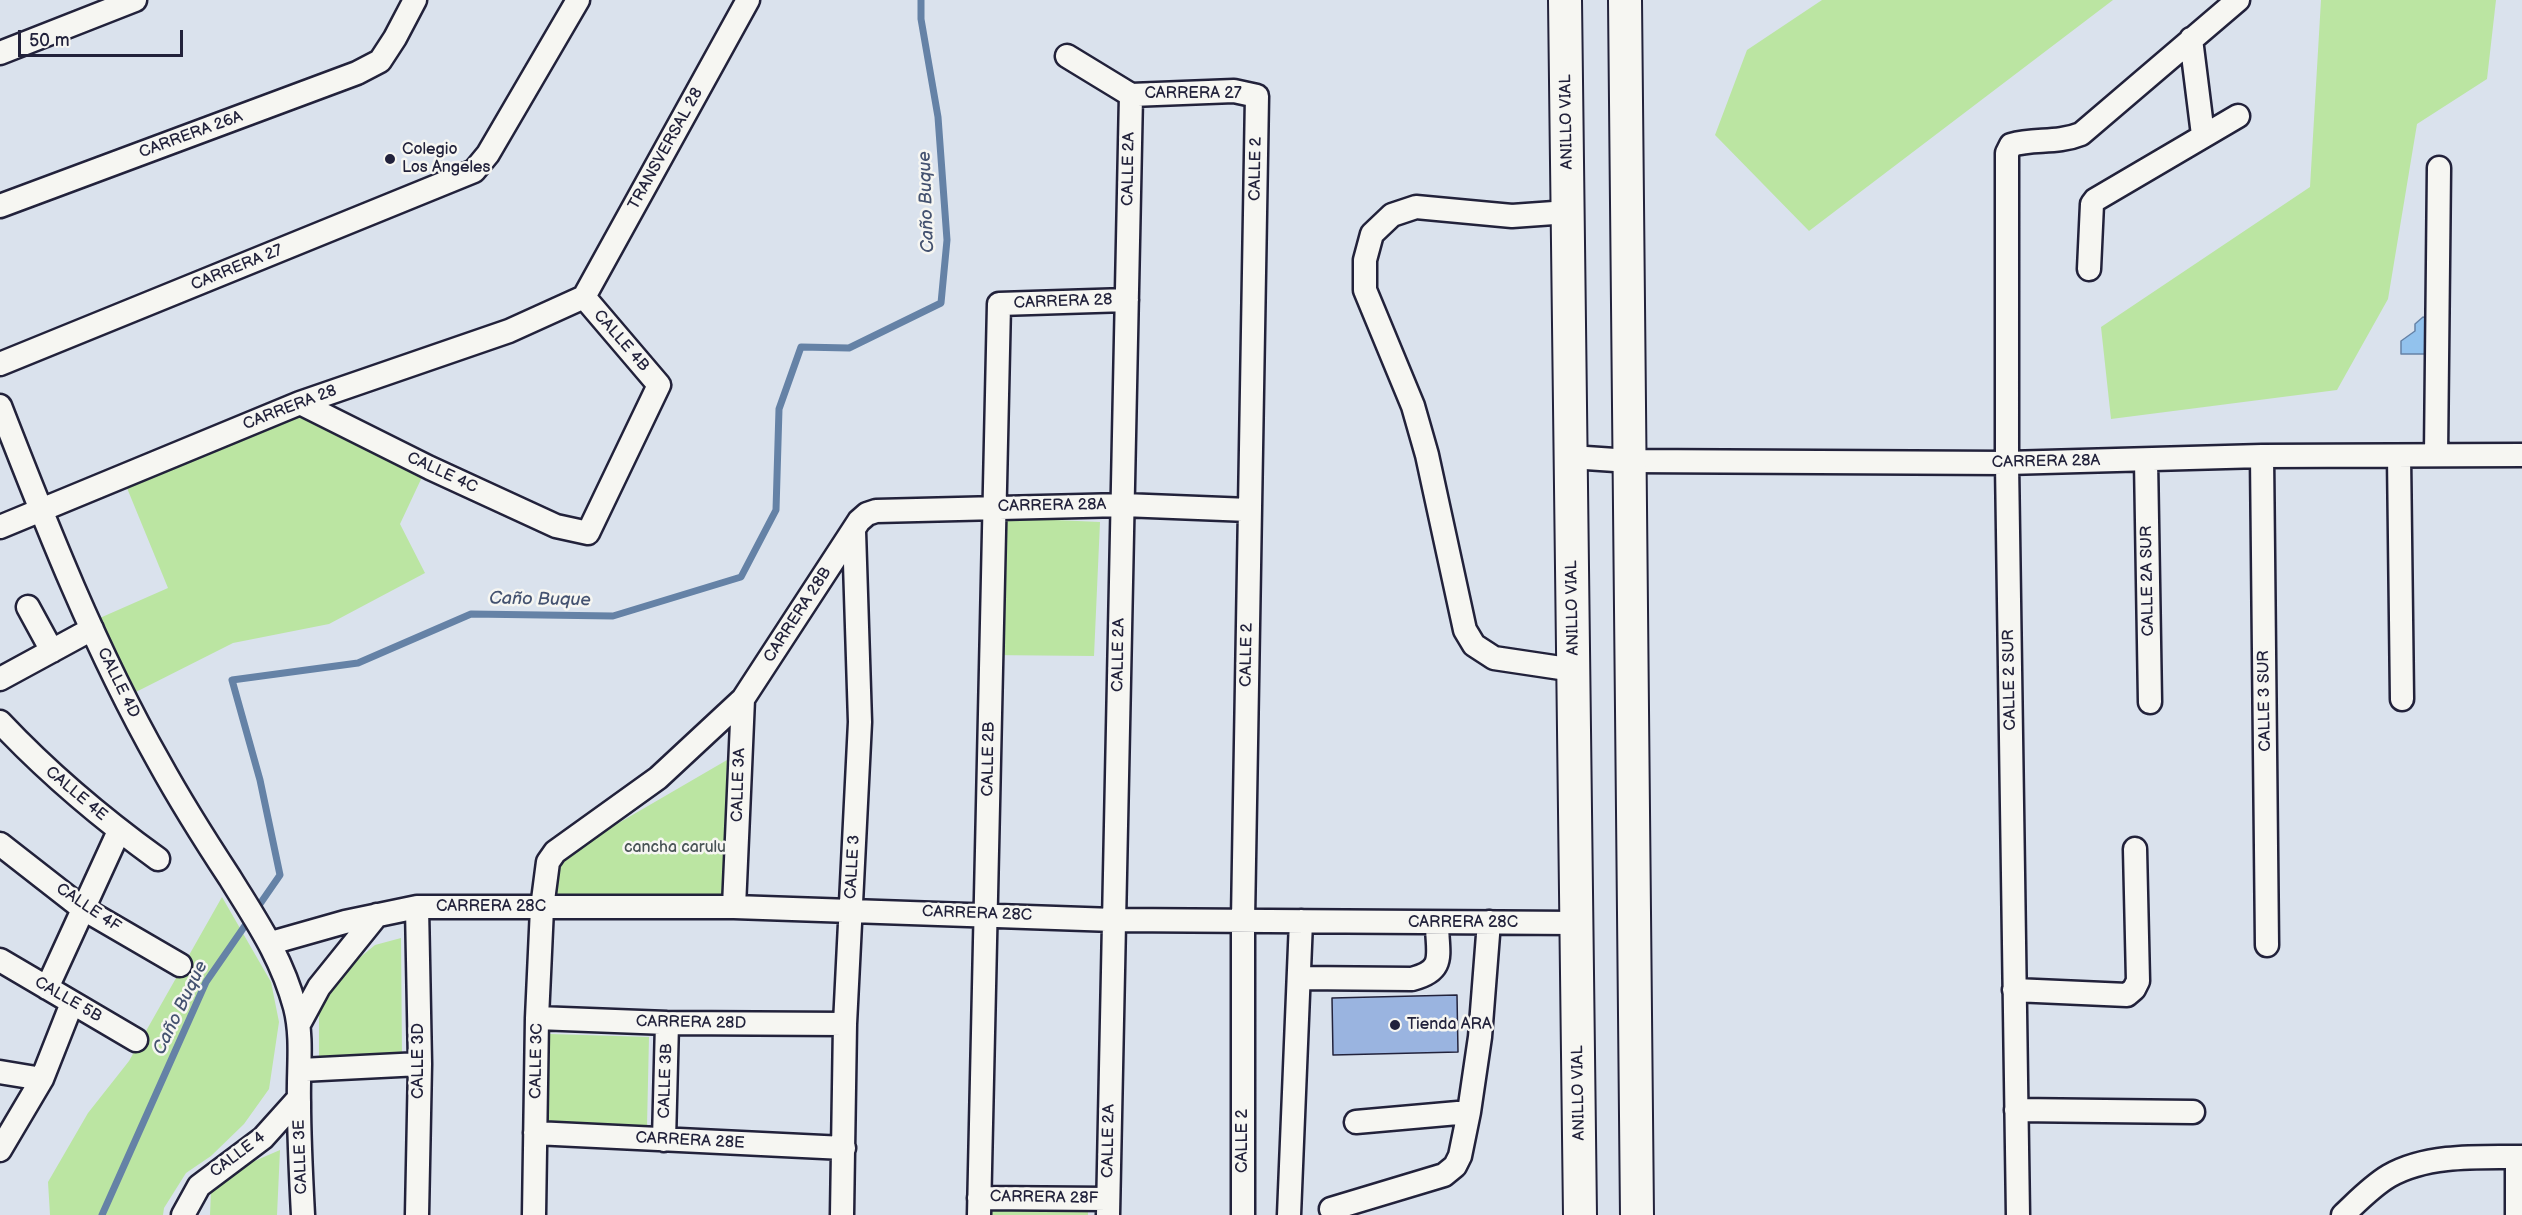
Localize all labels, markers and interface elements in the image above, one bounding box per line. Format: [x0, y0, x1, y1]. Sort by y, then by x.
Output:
scale bar [21, 18, 186, 56]
text: 50 m [29, 30, 70, 51]
street label: ANILLO VIAL [1557, 74, 1577, 170]
street label: CARRERA 27 [1144, 84, 1242, 104]
street label: TRANSVERSAL 28 [625, 85, 707, 213]
street label: CARRERA 26A [137, 107, 245, 163]
street label: CALLE 2A [1119, 132, 1139, 206]
street label: CALLE 2 [1246, 137, 1266, 201]
place label: Colegio Los Angeles [402, 140, 490, 178]
water label: Caño Buque [914, 151, 940, 253]
marker: Colegio Los Angeles [383, 152, 397, 166]
street label: CARRERA 27 [188, 241, 286, 295]
street label: CARRERA 28 [1013, 291, 1113, 313]
street label: CALLE 4B [589, 306, 653, 376]
street label: CARRERA 28 [240, 381, 340, 435]
street label: CALLE 4C [404, 448, 480, 498]
street label: CARRERA 28A [1992, 451, 2100, 473]
street label: CARRERA 28A [998, 495, 1106, 517]
street label: CALLE 2A SUR [2137, 525, 2159, 637]
street label: ANILLO VIAL [1563, 560, 1583, 656]
street label: CARRERA 28B [760, 564, 836, 666]
water label: Caño Buque [489, 588, 591, 612]
street label: CALLE 2A [1109, 618, 1129, 692]
street label: CALLE 2 [1237, 623, 1257, 687]
street label: CALLE 2 SUR [2000, 629, 2020, 731]
street label: CALLE 4D [93, 645, 143, 721]
street label: CALLE 3 SUR [2255, 650, 2275, 752]
street label: CALLE 2B [979, 721, 999, 797]
street label: CALLE 3A [728, 748, 750, 822]
street label: CALLE 4E [41, 763, 111, 825]
street label: CALLE 3 [842, 834, 864, 900]
park label: cancha carulu [624, 838, 726, 858]
street label: CALLE 4F [52, 879, 124, 937]
street label: CARRERA 28C [436, 897, 546, 917]
street label: CARRERA 28C [922, 902, 1032, 926]
street label: CARRERA 28C [1408, 913, 1518, 933]
water label: Caño Buque [149, 958, 213, 1058]
street label: CALLE 5B [31, 973, 105, 1027]
street label: CARRERA 28D [636, 1012, 746, 1034]
place label: Tienda ARA [1407, 1015, 1492, 1035]
marker: Tienda ARA [1388, 1018, 1402, 1032]
street label: CALLE 3D [409, 1023, 429, 1099]
street label: CALLE 3C [527, 1023, 547, 1099]
street label: CALLE 3B [655, 1043, 677, 1119]
street label: ANILLO VIAL [1569, 1045, 1589, 1141]
street label: CALLE 2A [1099, 1104, 1119, 1178]
street label: CALLE 2 [1233, 1109, 1253, 1173]
street label: CALLE 3E [290, 1119, 312, 1195]
street label: CALLE 4 [207, 1128, 269, 1182]
street label: CARRERA 28E [635, 1129, 745, 1153]
street label: CARRERA 28F [990, 1187, 1098, 1209]

